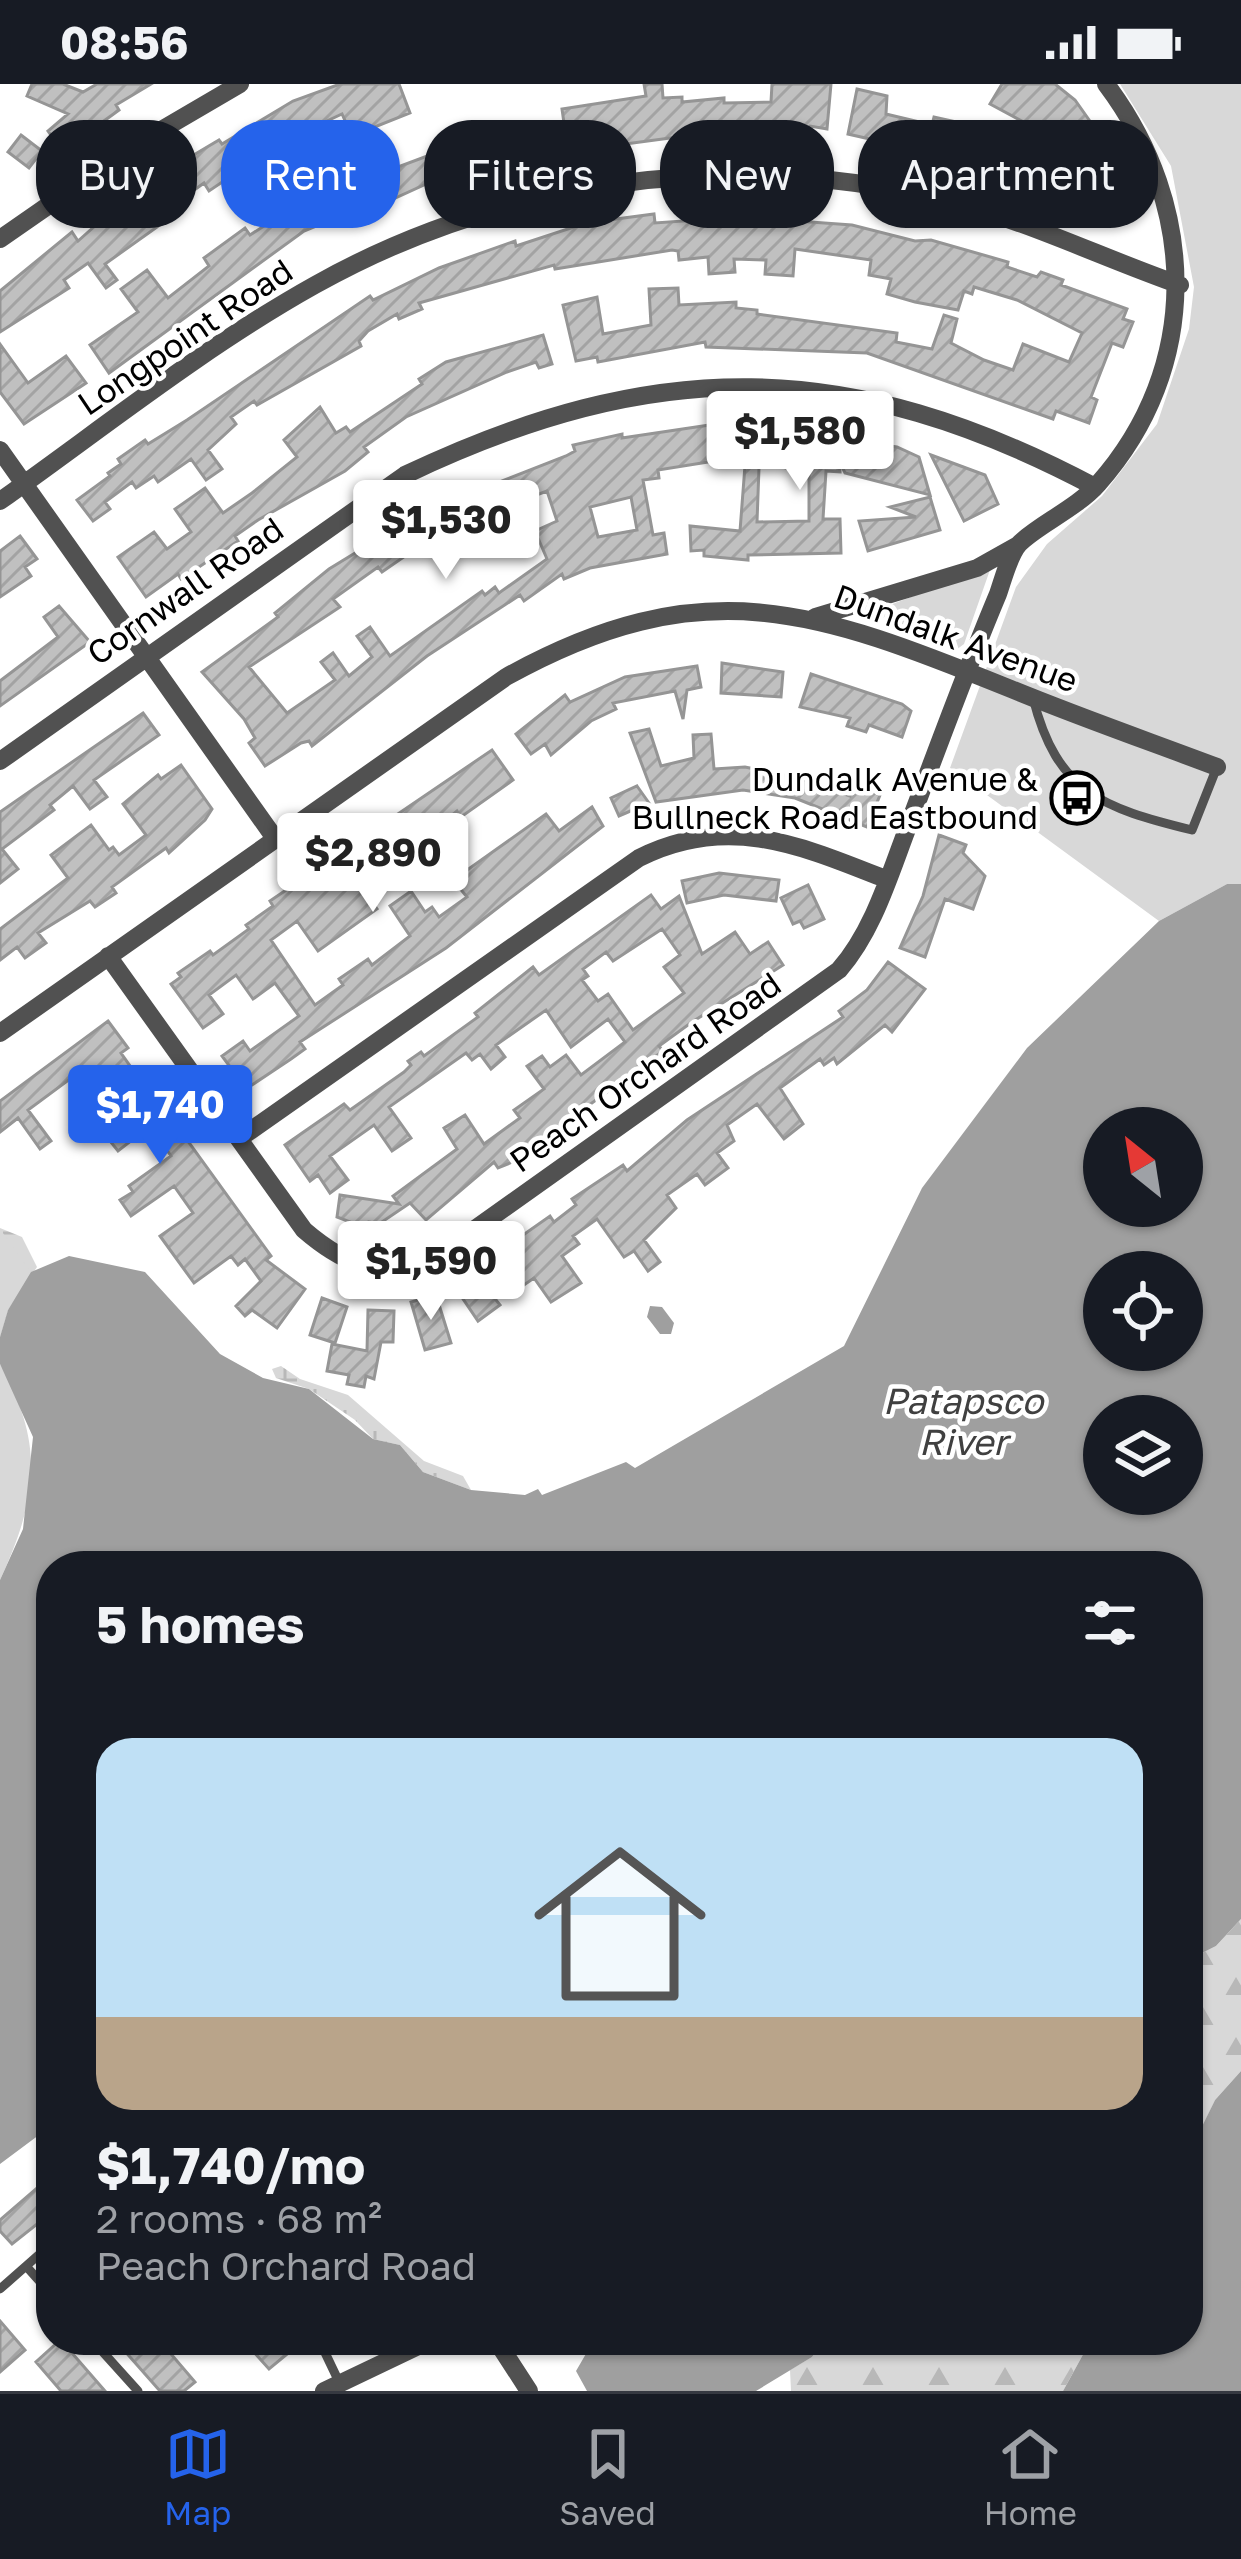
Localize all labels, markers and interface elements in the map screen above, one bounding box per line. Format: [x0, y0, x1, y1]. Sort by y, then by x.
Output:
text: 08:56 [60, 15, 188, 69]
chip: Buy [36, 120, 197, 228]
chip: Rent [221, 120, 400, 228]
chip: Filters [424, 120, 636, 228]
chip: New [660, 120, 834, 228]
chip: Apartment [858, 120, 1158, 228]
street label: Longpoint Road [70, 250, 299, 423]
pin: $1,580 [702, 391, 898, 493]
text: $1,580 [734, 406, 866, 453]
pin: $1,530 [348, 480, 544, 582]
text: $1,530 [380, 495, 512, 542]
street label: Cornwall Road [79, 509, 290, 673]
street label: Dundalk Avenue [829, 575, 1083, 700]
place label: Dundalk Avenue & Bullneck Road Eastbound [632, 759, 1038, 836]
bus stop icon: Dundalk Avenue & Bullneck Road Eastbound [1049, 770, 1105, 826]
pin: $2,890 [275, 813, 471, 915]
text: $2,890 [304, 828, 442, 875]
street label: Peach Orchard Road [502, 963, 788, 1180]
pin: $1,740 [62, 1065, 258, 1167]
text: $1,740 [95, 1080, 225, 1127]
north arrow [1083, 1107, 1203, 1227]
map controls [1083, 1107, 1203, 1515]
pin: $1,590 [333, 1221, 529, 1323]
text: $1,590 [365, 1236, 497, 1283]
button: locate [1083, 1251, 1203, 1371]
water label: Patapsco River [883, 1379, 1046, 1463]
button: layers [1083, 1395, 1203, 1515]
icon: filters [1077, 1590, 1143, 1656]
text: 5 homes [96, 1593, 305, 1654]
icon: home [512, 1816, 728, 2032]
text: $1,740/mo [96, 2134, 365, 2195]
text: 2 rooms · 68 m² [96, 2195, 382, 2242]
text: Peach Orchard Road [96, 2242, 476, 2289]
tab: Map [164, 2421, 231, 2532]
tab: Saved [559, 2421, 656, 2532]
tab: Home [984, 2421, 1077, 2532]

